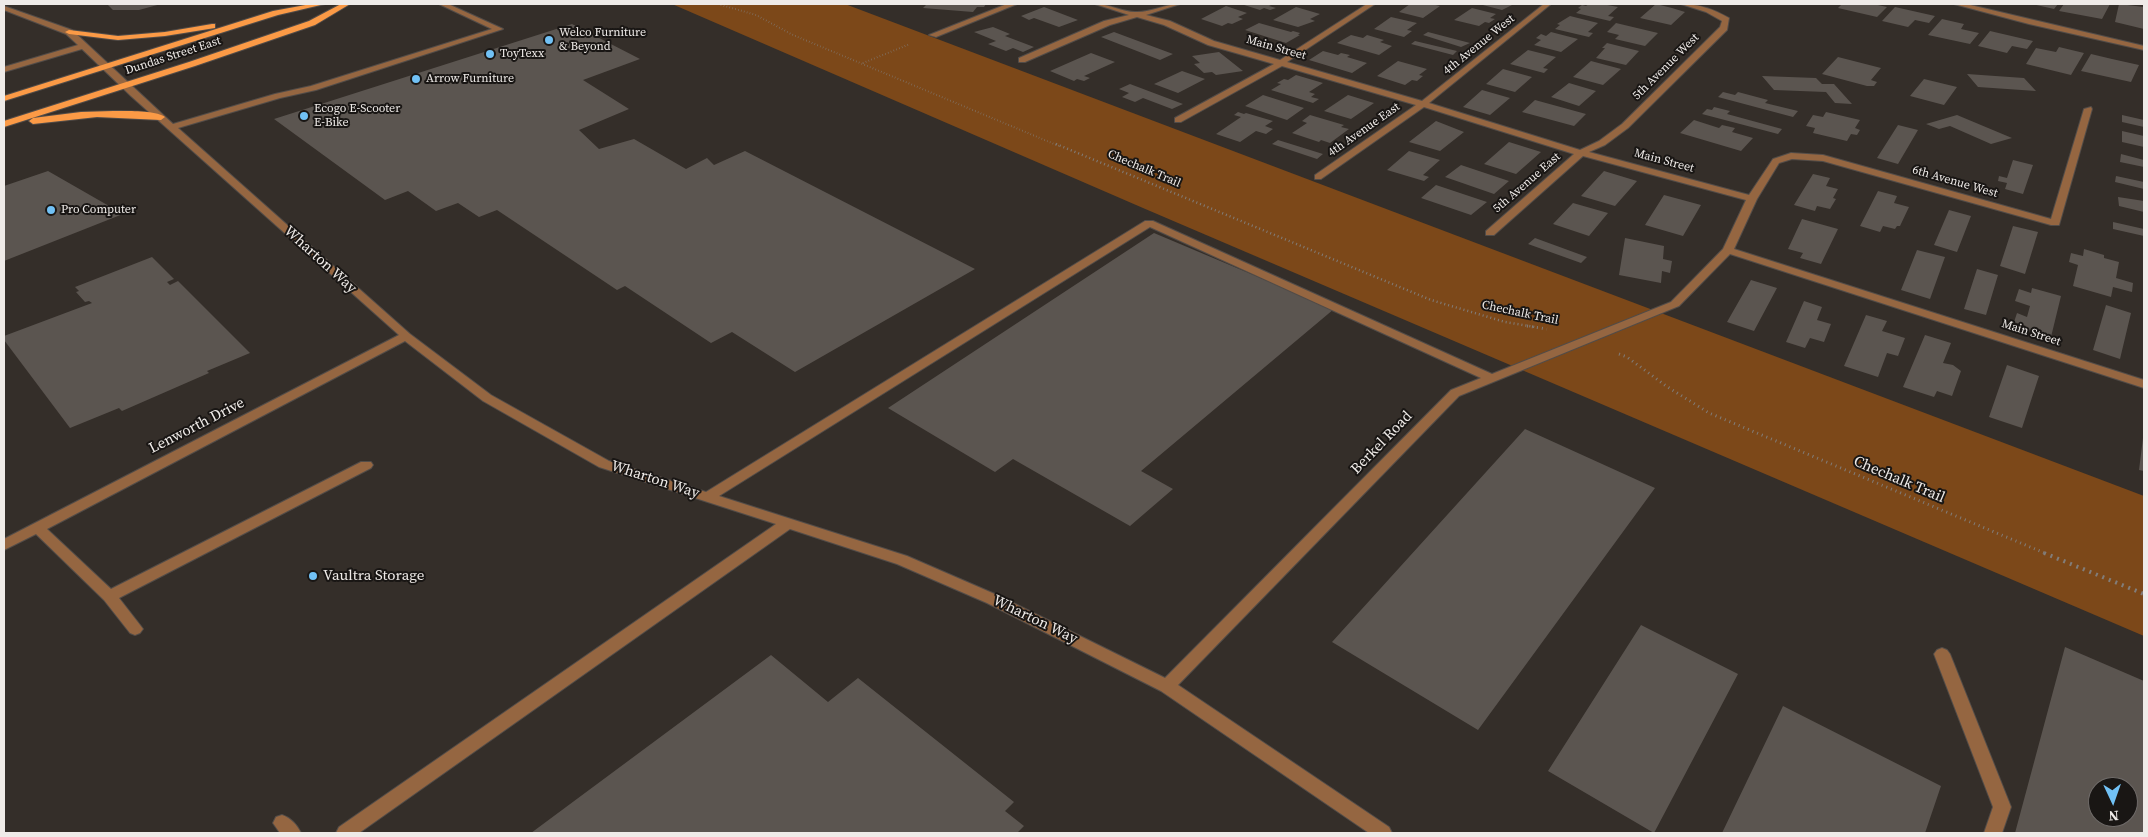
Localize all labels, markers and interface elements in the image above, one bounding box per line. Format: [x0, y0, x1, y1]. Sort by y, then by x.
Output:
street label: 4th Avenue West [1440, 12, 1518, 78]
place label: Welco Furniture & Beyond [559, 26, 646, 54]
street label: 5th Avenue West [1630, 31, 1702, 103]
street label: Main Street [1245, 33, 1307, 63]
street label: Dundas Street East [123, 34, 223, 78]
marker: Welco Furniture & Beyond [543, 34, 555, 46]
place label: ToyTexx [500, 47, 544, 61]
marker: ToyTexx [484, 48, 496, 60]
place label: Arrow Furniture [426, 72, 514, 86]
marker: Arrow Furniture [410, 73, 422, 85]
street label: 4th Avenue East [1325, 100, 1403, 160]
place label: Ecogo E-Scooter E-Bike [314, 102, 400, 130]
marker: Ecogo E-Scooter E-Bike [298, 110, 310, 122]
street label: Main Street [1633, 146, 1695, 176]
street label: Chechalk Trail [1105, 147, 1183, 191]
street label: 5th Avenue East [1490, 150, 1564, 216]
street label: 6th Avenue West [1911, 163, 1999, 201]
place label: Pro Computer [61, 203, 136, 217]
marker: Pro Computer [45, 204, 57, 216]
street label: Wharton Way [280, 223, 360, 297]
street label: Chechalk Trail [1480, 298, 1560, 328]
street label: Main Street [2000, 317, 2062, 349]
street label: Lenworth Drive [146, 394, 248, 458]
street label: Berkel Road [1348, 408, 1416, 478]
street label: Chechalk Trail [1851, 453, 1947, 507]
street label: Wharton Way [609, 457, 701, 503]
place label: Vaultra Storage [323, 567, 425, 585]
marker: Vaultra Storage [307, 570, 319, 582]
street label: Wharton Way [990, 592, 1080, 648]
north arrow [2088, 777, 2138, 827]
text: N [2108, 806, 2119, 826]

